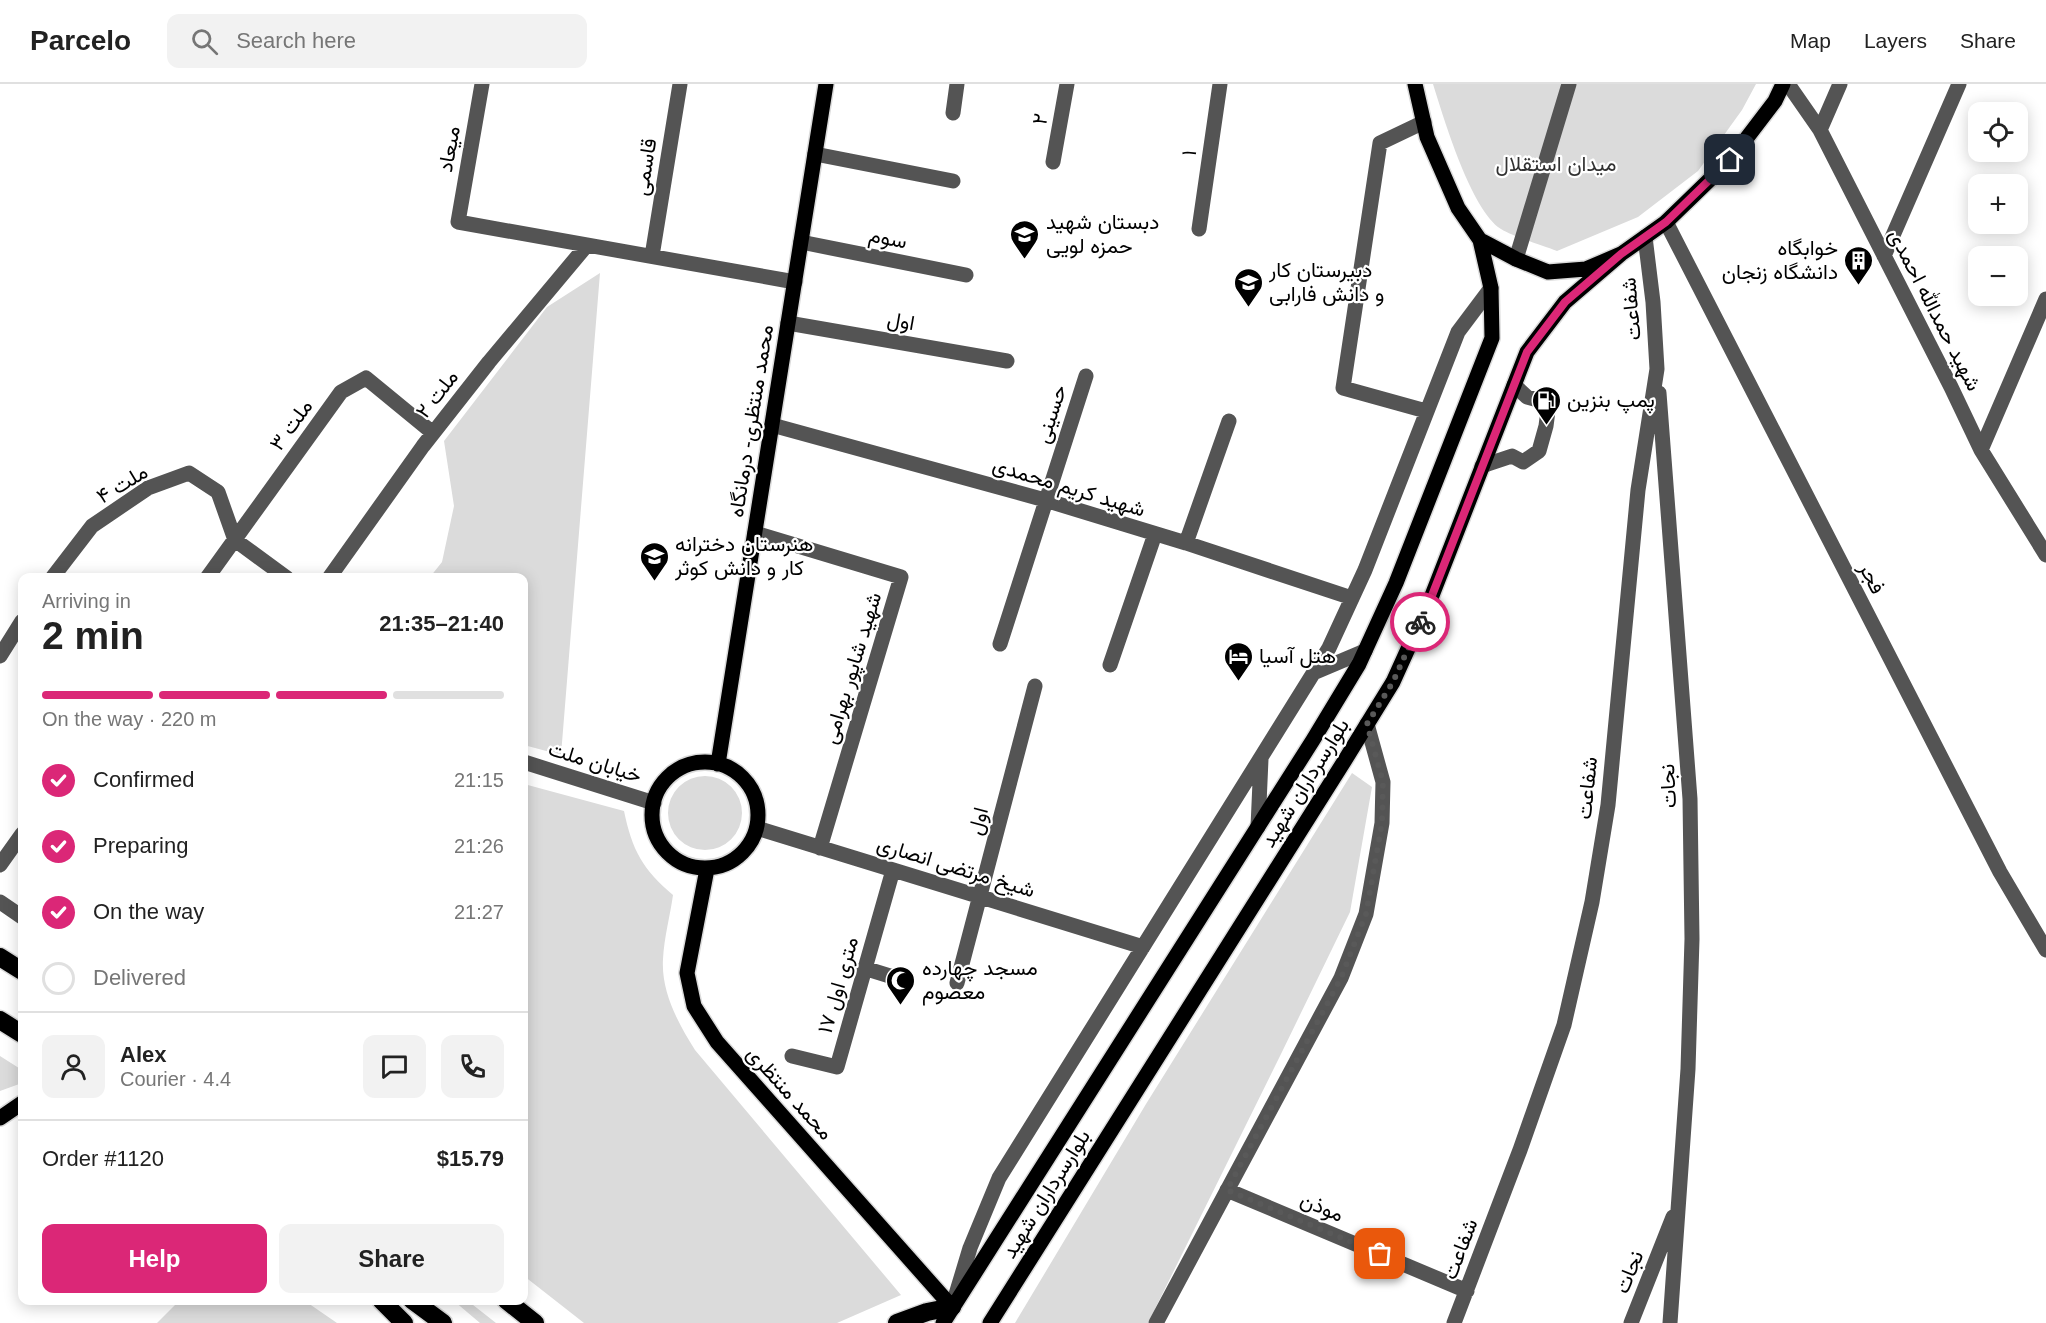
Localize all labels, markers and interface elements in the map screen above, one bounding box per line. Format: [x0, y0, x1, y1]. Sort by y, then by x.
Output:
search box [167, 14, 587, 68]
text: Parcelo [30, 25, 131, 56]
icon: search [188, 25, 221, 58]
text: Search here [236, 28, 356, 53]
text: Map [1790, 29, 1831, 52]
text: Layers [1864, 29, 1927, 52]
text: Share [1960, 29, 2016, 52]
map controls [1968, 102, 2028, 306]
button: locate [1968, 102, 2028, 162]
street label: ۲ [1027, 111, 1052, 126]
street label: میعاد [433, 124, 465, 174]
pin [1704, 134, 1755, 185]
street label: قاسمی [629, 137, 661, 197]
icon: home [1713, 143, 1746, 176]
street label: ۱ [1177, 148, 1200, 158]
park label: میدان استقلال [1496, 152, 1616, 176]
button: + [1968, 174, 2028, 234]
place label: دبستان شهید حمزه لویی [1046, 210, 1159, 259]
school or university icon: دبستان شهید حمزه لویی [1009, 218, 1041, 260]
street label: سوم [866, 223, 909, 255]
street label: شهید حمدالله احمدی [1883, 225, 1987, 395]
place label: خوابگاه دانشگاه زنجان [1722, 236, 1838, 285]
building icon: خوابگاه دانشگاه زنجان [1843, 244, 1875, 286]
button: − [1968, 246, 2028, 306]
place label: دبیرستان کار و دانش فارابی [1268, 258, 1384, 307]
school or university icon: دبیرستان کار و دانش فارابی [1232, 266, 1264, 308]
street label: شفاعت [1616, 277, 1645, 341]
street label: اول [885, 307, 917, 336]
street label: محمد منتظری- درمانگاه [724, 323, 779, 519]
street label: ملت ۲ [411, 365, 462, 422]
street label: حسینی [1030, 382, 1072, 446]
fuel station icon: پمپ بنزین [1530, 384, 1562, 426]
place label: پمپ بنزین [1567, 388, 1655, 414]
street label: ملت ۳ [265, 395, 317, 455]
street label: شهید کریم محمدی [989, 452, 1148, 524]
street label: ملت ۴ [92, 459, 151, 508]
place label: هنرستان دخترانه کار و دانش کوثر [674, 532, 813, 581]
school or university icon: هنرستان دخترانه کار و دانش کوثر [638, 540, 670, 582]
street label: فجر [1853, 557, 1890, 598]
street label: شهید شاپور بهرامی [818, 589, 888, 747]
text: Arriving in [42, 590, 131, 612]
courier [1390, 592, 1450, 652]
icon: bike [1404, 606, 1437, 639]
text: 21:35–21:40 [379, 611, 504, 636]
text: 2 min [42, 614, 144, 657]
hotel icon: هتل آسیا [1222, 640, 1254, 682]
place label: هتل آسیا [1259, 644, 1336, 668]
text: On the way · 220 m [42, 708, 217, 730]
street label: بلوارسرداران شهید [1256, 714, 1355, 852]
street label: خیابان ملت [545, 736, 645, 788]
street label: شفاعت [1572, 755, 1601, 820]
street label: نجات [1655, 763, 1681, 809]
icon: check [42, 764, 75, 797]
text: Confirmed [93, 767, 194, 792]
text: 21:15 [454, 769, 504, 791]
street label: اول [963, 805, 994, 838]
icon: check [42, 830, 75, 863]
street label: شیخ مرتضی انصاری [874, 832, 1038, 904]
text: Preparing [93, 833, 188, 858]
text: 21:26 [454, 835, 504, 857]
icon: check [42, 896, 75, 929]
text: On the way [93, 899, 204, 924]
text: 21:27 [454, 901, 504, 923]
street label: ۱۷ متری اول [813, 934, 864, 1036]
place label: مسجد چهارده معصوم [922, 956, 1038, 1006]
mosque icon: مسجد چهارده معصوم [885, 964, 917, 1006]
text: Delivered [93, 965, 186, 990]
button: person [42, 1035, 105, 1098]
button: chat [363, 1035, 426, 1098]
button: phone [441, 1035, 504, 1098]
street label: محمد منتظری [741, 1041, 838, 1145]
text: Alex [120, 1042, 166, 1067]
text: Courier · 4.4 [120, 1068, 231, 1090]
street label: بلوارسرداران شهید [997, 1125, 1096, 1263]
text: Order #1120 [42, 1146, 164, 1171]
text: $15.79 [437, 1146, 504, 1171]
street label: موذن [1296, 1187, 1347, 1228]
street label: شفاعت [1438, 1215, 1482, 1282]
button: Help [42, 1224, 267, 1293]
button: Share [279, 1224, 504, 1293]
pin [1354, 1228, 1405, 1279]
icon: bag [1363, 1237, 1396, 1270]
street label: نجات [1610, 1247, 1648, 1297]

